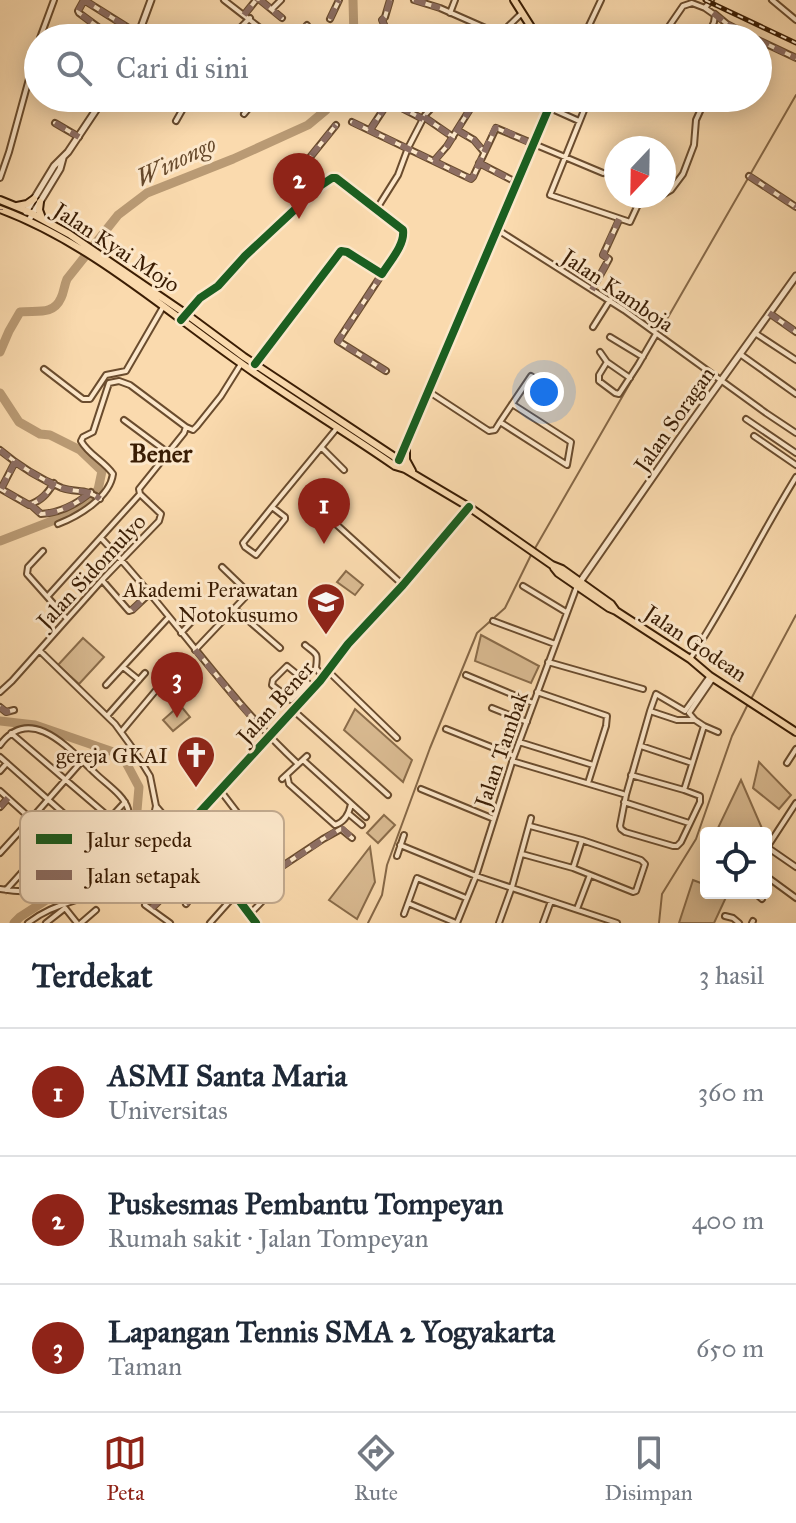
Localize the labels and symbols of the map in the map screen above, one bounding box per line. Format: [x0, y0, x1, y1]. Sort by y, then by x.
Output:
water label: Winongo [131, 129, 221, 193]
north arrow [604, 136, 676, 208]
pin: 2 [273, 153, 325, 219]
street label: Jalan Kyai Mojo [47, 196, 185, 298]
street label: Jalan Kamboja [555, 242, 679, 338]
street label: Jalan Soragan [627, 361, 721, 479]
your location [524, 372, 564, 412]
district label: Bener [130, 437, 194, 469]
pin: 1 [298, 478, 350, 544]
street label: Jalan Sidomulyo [30, 508, 152, 636]
place label: Akademi Perawatan Notokusumo [122, 576, 298, 628]
school or university icon: Akademi Perawatan Notokusumo [305, 581, 347, 636]
street label: Jalan Godean [637, 598, 752, 688]
pin: 3 [151, 652, 203, 718]
street label: Jalan Bener [230, 655, 320, 751]
street label: Jalan Tambak [468, 687, 534, 813]
church icon: gereja GKAI [175, 734, 217, 789]
place label: gereja GKAI [56, 742, 168, 769]
legend [20, 811, 284, 903]
text: Jalur sepeda [84, 826, 193, 853]
text: Jalan setapak [84, 862, 201, 889]

